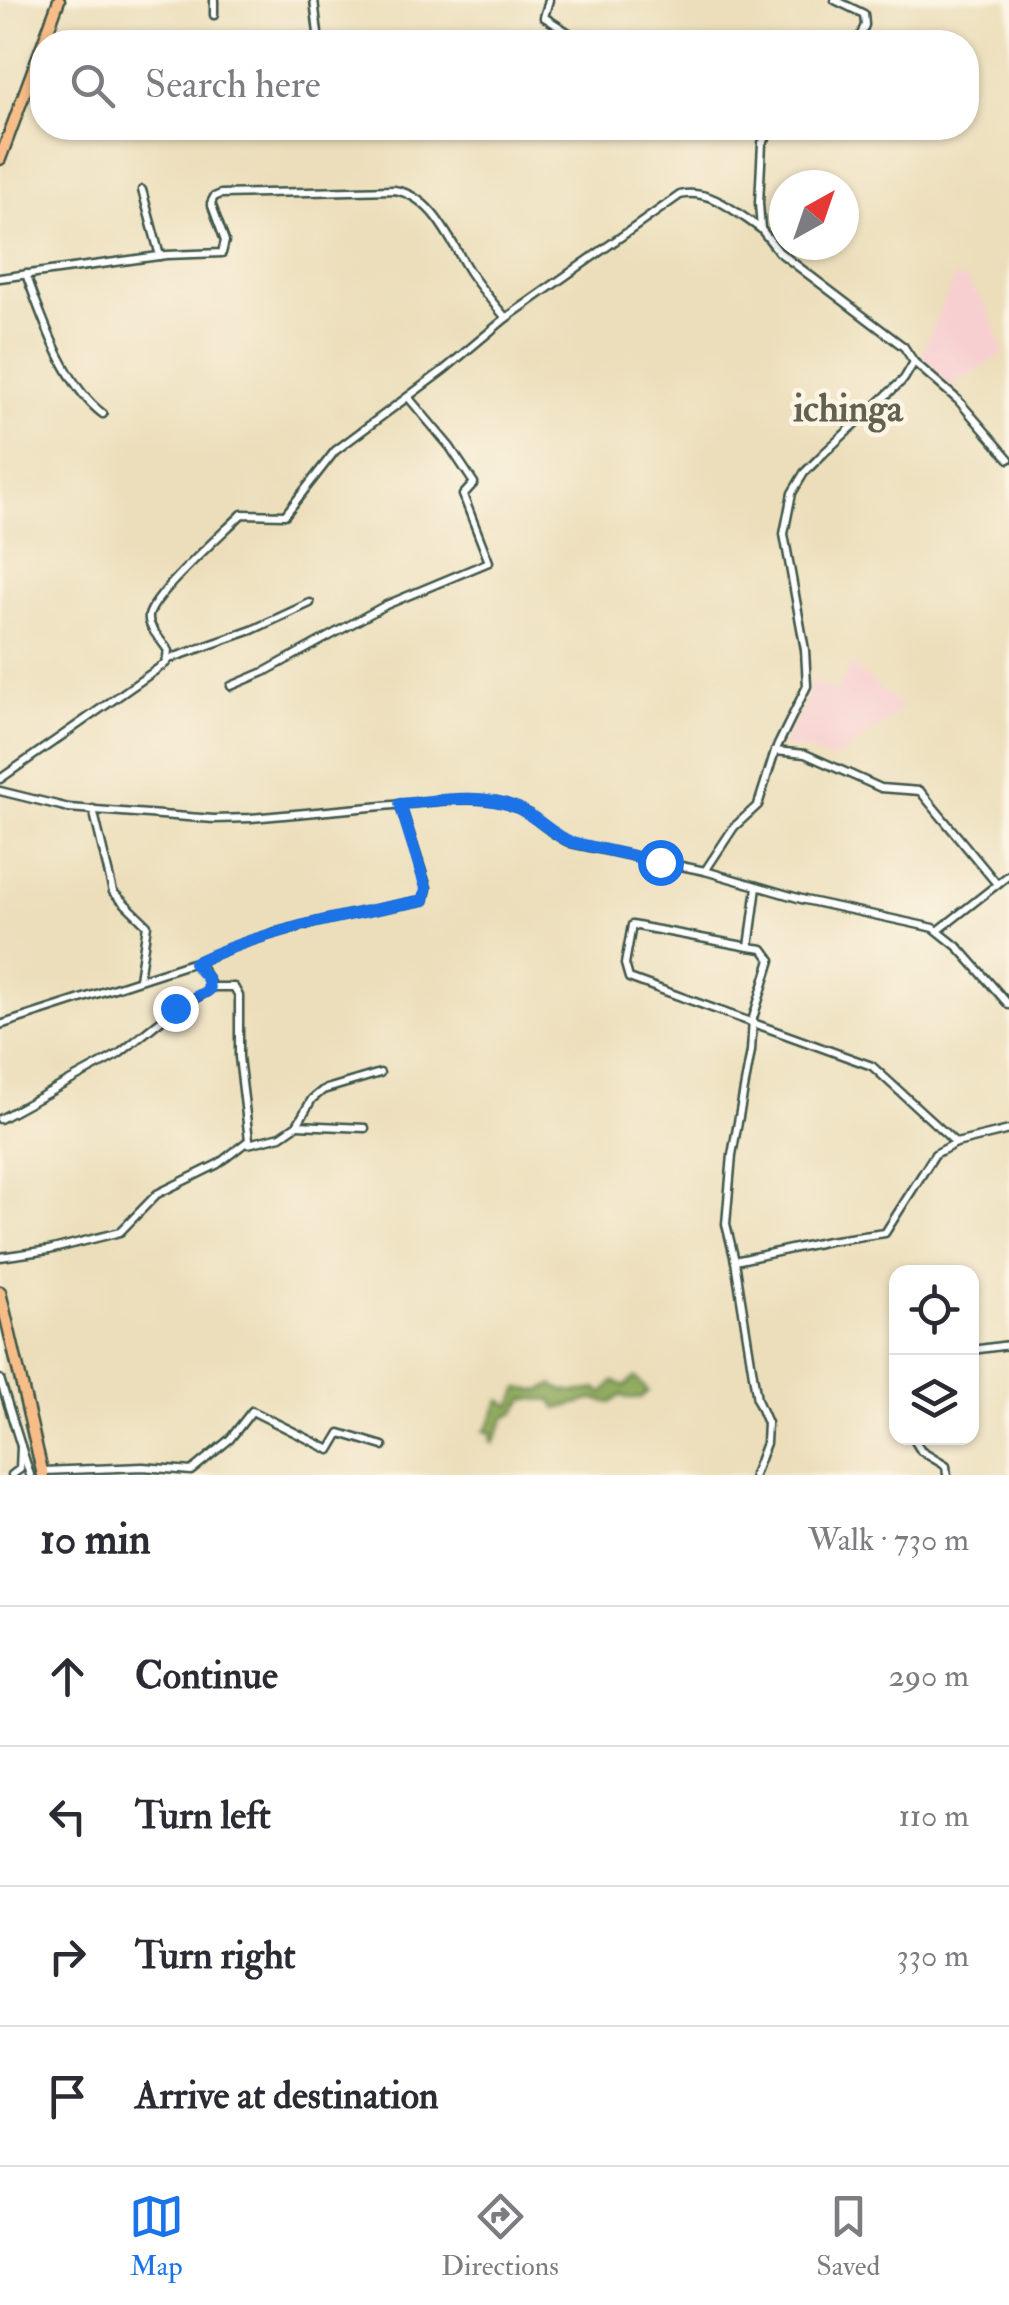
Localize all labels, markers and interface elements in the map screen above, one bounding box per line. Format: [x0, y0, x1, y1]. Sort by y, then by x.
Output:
search box [30, 30, 979, 140]
icon: search [65, 58, 120, 113]
text: Search here [145, 61, 321, 109]
north arrow [769, 170, 859, 260]
district label: ichinga [792, 385, 904, 433]
route start [638, 840, 684, 886]
route end [153, 986, 199, 1032]
map controls [889, 1265, 979, 1445]
button: locate [889, 1265, 979, 1355]
button: layers [889, 1355, 979, 1445]
text: 10 min [40, 1514, 151, 1566]
text: Walk · 730 m [808, 1520, 969, 1560]
icon: ahead [40, 1649, 95, 1704]
text: Continue [135, 1652, 278, 1700]
text: 290 m [888, 1656, 969, 1696]
icon: left [40, 1789, 95, 1844]
text: Turn left [135, 1792, 271, 1840]
text: 110 m [898, 1796, 969, 1836]
icon: right [40, 1929, 95, 1984]
text: Turn right [135, 1932, 296, 1980]
text: 330 m [896, 1936, 969, 1976]
icon: arrive [40, 2069, 95, 2124]
text: Arrive at destination [135, 2072, 439, 2120]
tab: Map [129, 2189, 184, 2284]
tab: Directions [441, 2189, 559, 2284]
tab: Saved [816, 2189, 880, 2284]

